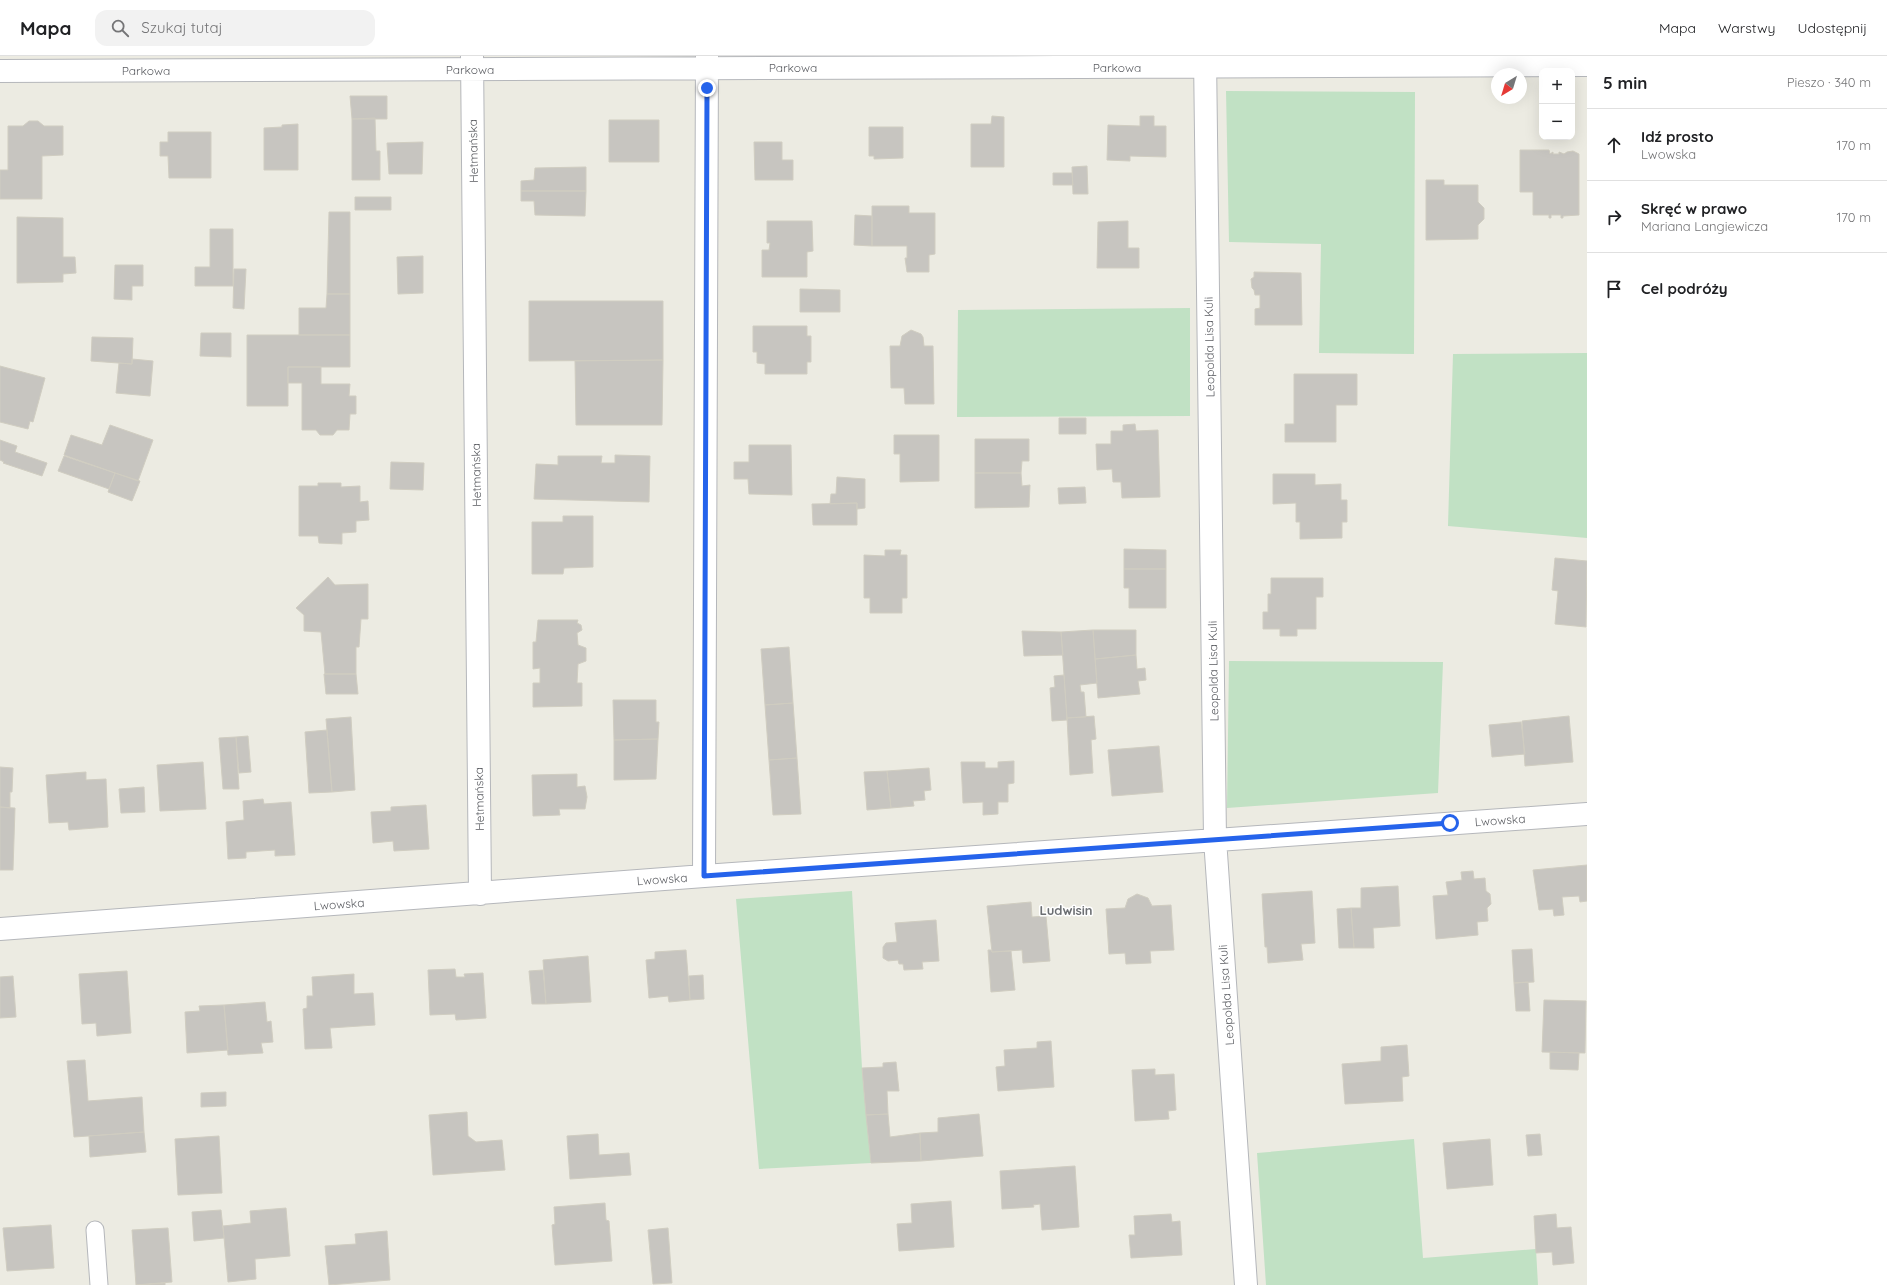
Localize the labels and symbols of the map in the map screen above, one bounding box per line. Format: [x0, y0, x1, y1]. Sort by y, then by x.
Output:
street label: Parkowa [769, 60, 817, 75]
street label: Parkowa [1093, 60, 1141, 75]
street label: Parkowa [446, 62, 494, 77]
street label: Parkowa [122, 63, 170, 78]
north arrow [1491, 68, 1527, 104]
route end [698, 79, 716, 97]
street label: Hetmańska [465, 119, 481, 183]
street label: Leopolda Lisa Kuli [1201, 297, 1217, 397]
street label: Hetmańska [468, 443, 484, 507]
street label: Leopolda Lisa Kuli [1205, 621, 1221, 721]
street label: Hetmańska [471, 767, 487, 831]
street label: Lwowska [1474, 811, 1526, 829]
route start [1441, 814, 1459, 832]
street label: Lwowska [636, 870, 688, 888]
street label: Lwowska [313, 895, 365, 913]
district label: Ludwisin [1039, 902, 1093, 918]
street label: Leopolda Lisa Kuli [1215, 944, 1237, 1046]

